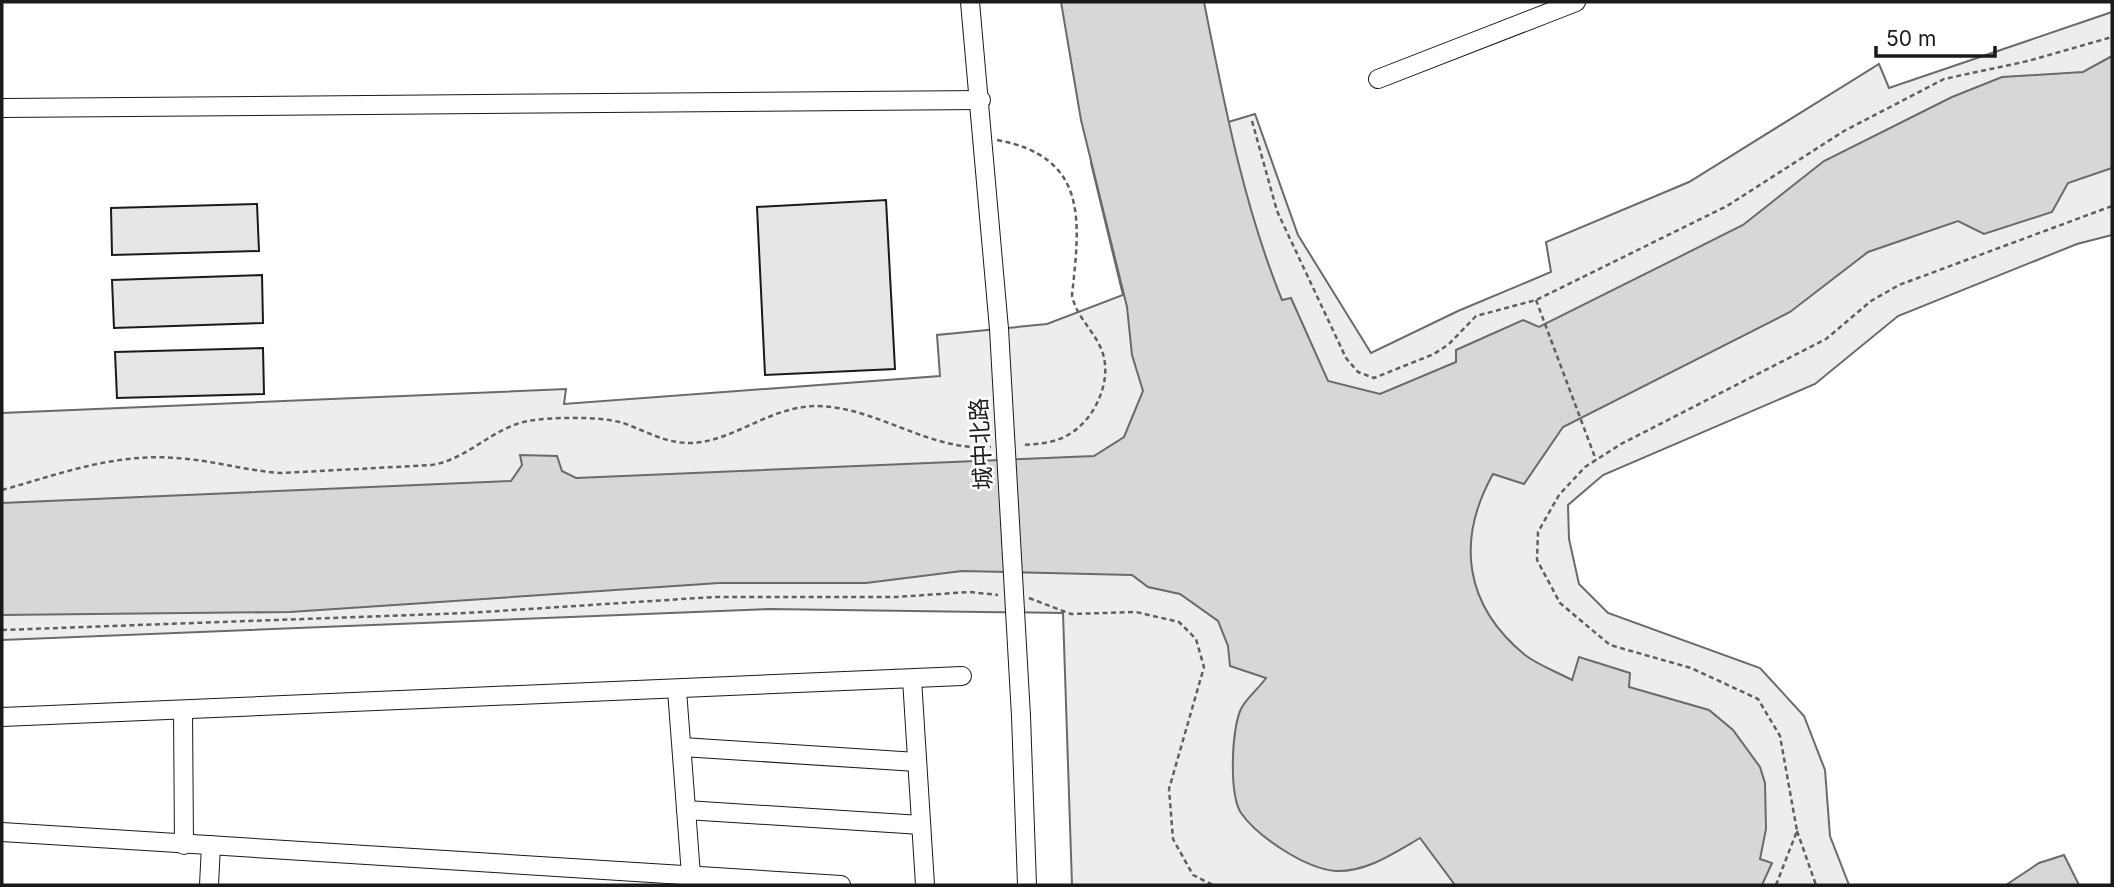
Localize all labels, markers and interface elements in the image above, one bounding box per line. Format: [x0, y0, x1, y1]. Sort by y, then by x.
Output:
scale bar [1876, 14, 1995, 58]
text: 50 m [1886, 26, 1936, 51]
street label: 城中北路 [965, 397, 997, 491]

